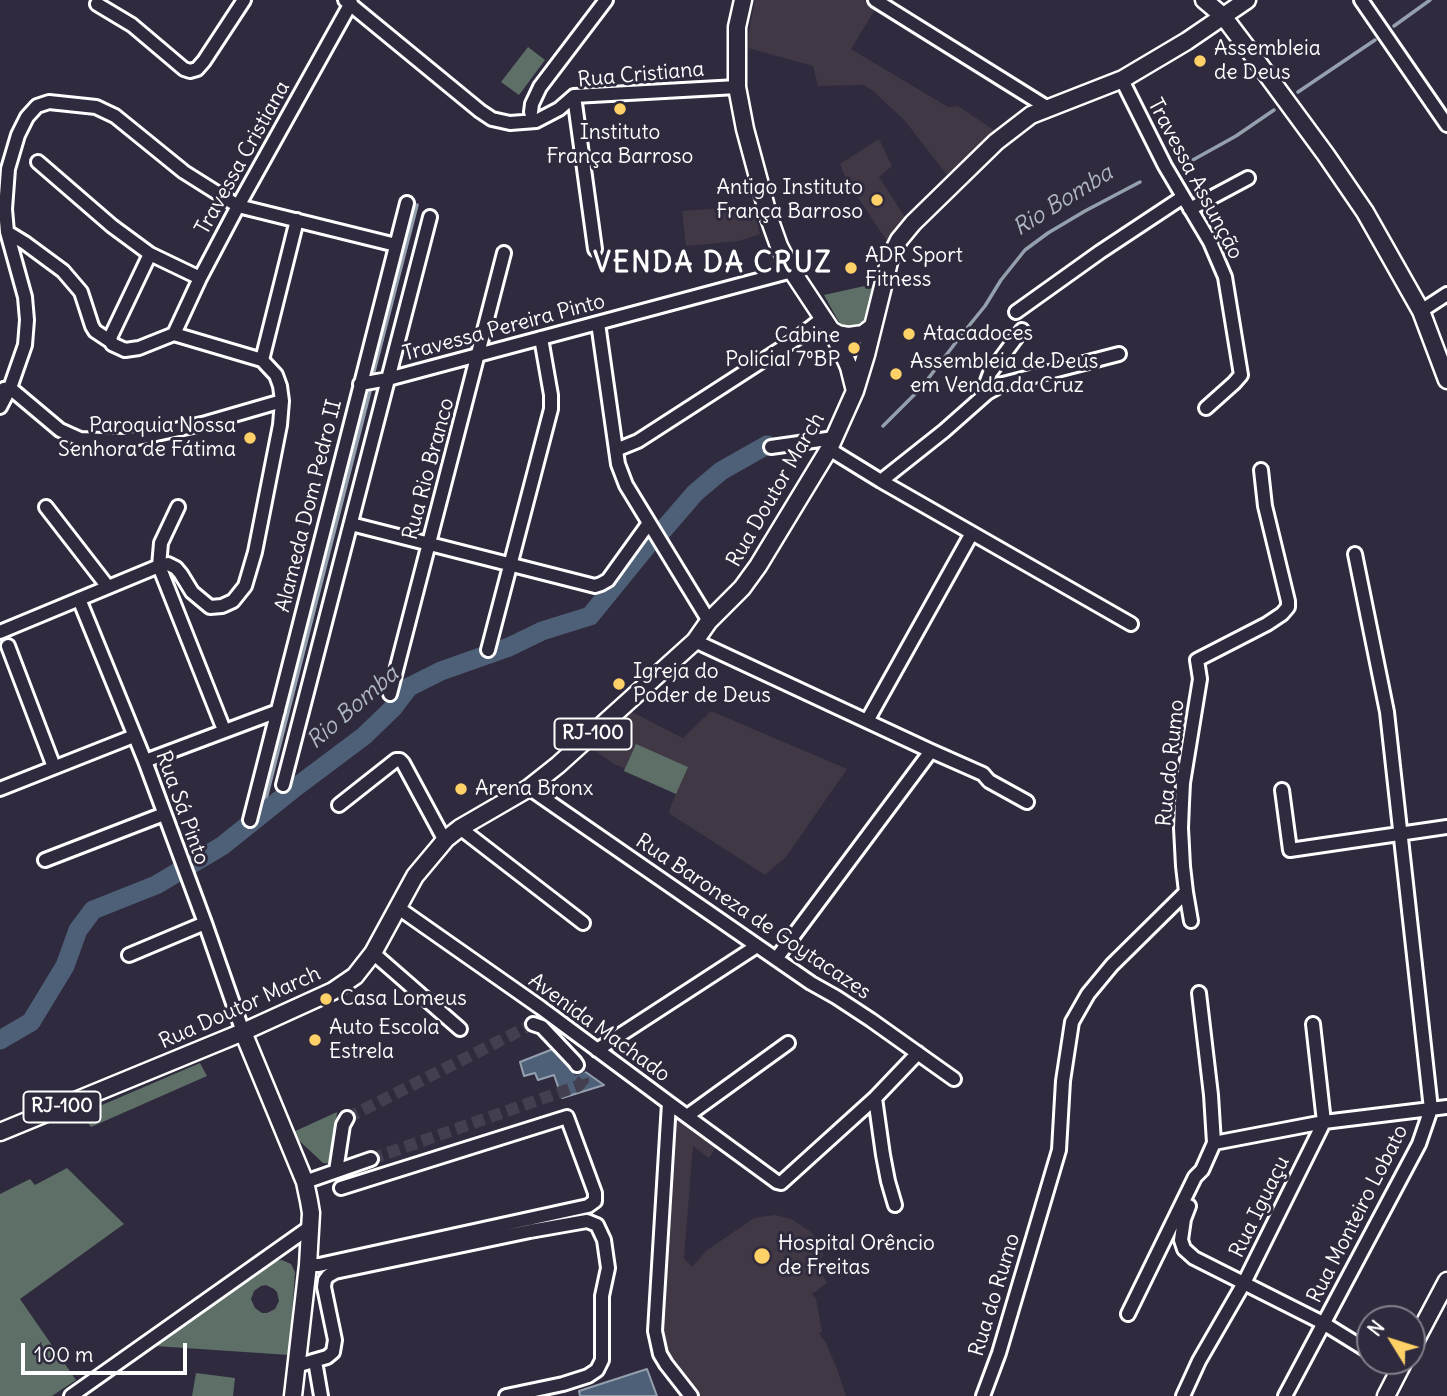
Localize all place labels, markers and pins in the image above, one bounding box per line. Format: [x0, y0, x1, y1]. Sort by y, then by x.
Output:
place label: Assembleia de Deus [1214, 36, 1321, 86]
marker: Assembleia de Deus [1192, 53, 1208, 69]
marker: Instituto França Barroso [612, 101, 628, 117]
place label: Instituto França Barroso [547, 120, 693, 170]
place label: Antigo Instituto França Barroso [716, 175, 863, 225]
marker: Antigo Instituto França Barroso [869, 192, 885, 208]
place label: ADR Sport Fitness [865, 243, 963, 293]
marker: ADR Sport Fitness [843, 260, 859, 276]
place label: Atacadoces [923, 321, 1033, 347]
place label: Cabine Policial 7ºBP [725, 323, 840, 373]
marker: Atacadoces [901, 326, 917, 342]
marker: Cabine Policial 7ºBP [846, 340, 862, 356]
place label: Assembleia de Deus em Venda da Cruz [910, 349, 1098, 399]
marker: Assembleia de Deus em Venda da Cruz [888, 366, 904, 382]
place label: Paroquia Nossa Senhora de Fátima [58, 413, 236, 463]
marker: Paroquia Nossa Senhora de Fátima [242, 430, 258, 446]
place label: Igreja do Poder de Deus [633, 659, 771, 709]
marker: Igreja do Poder de Deus [611, 676, 627, 692]
place label: Arena Bronx [475, 776, 593, 802]
marker: Arena Bronx [453, 781, 469, 797]
place label: Casa Lomeus [340, 986, 467, 1012]
marker: Casa Lomeus [318, 991, 334, 1007]
place label: Auto Escola Estrela [329, 1015, 440, 1065]
marker: Auto Escola Estrela [307, 1032, 323, 1048]
place label: Hospital Orêncio de Freitas [778, 1231, 935, 1281]
marker: Hospital Orêncio de Freitas [752, 1246, 772, 1266]

